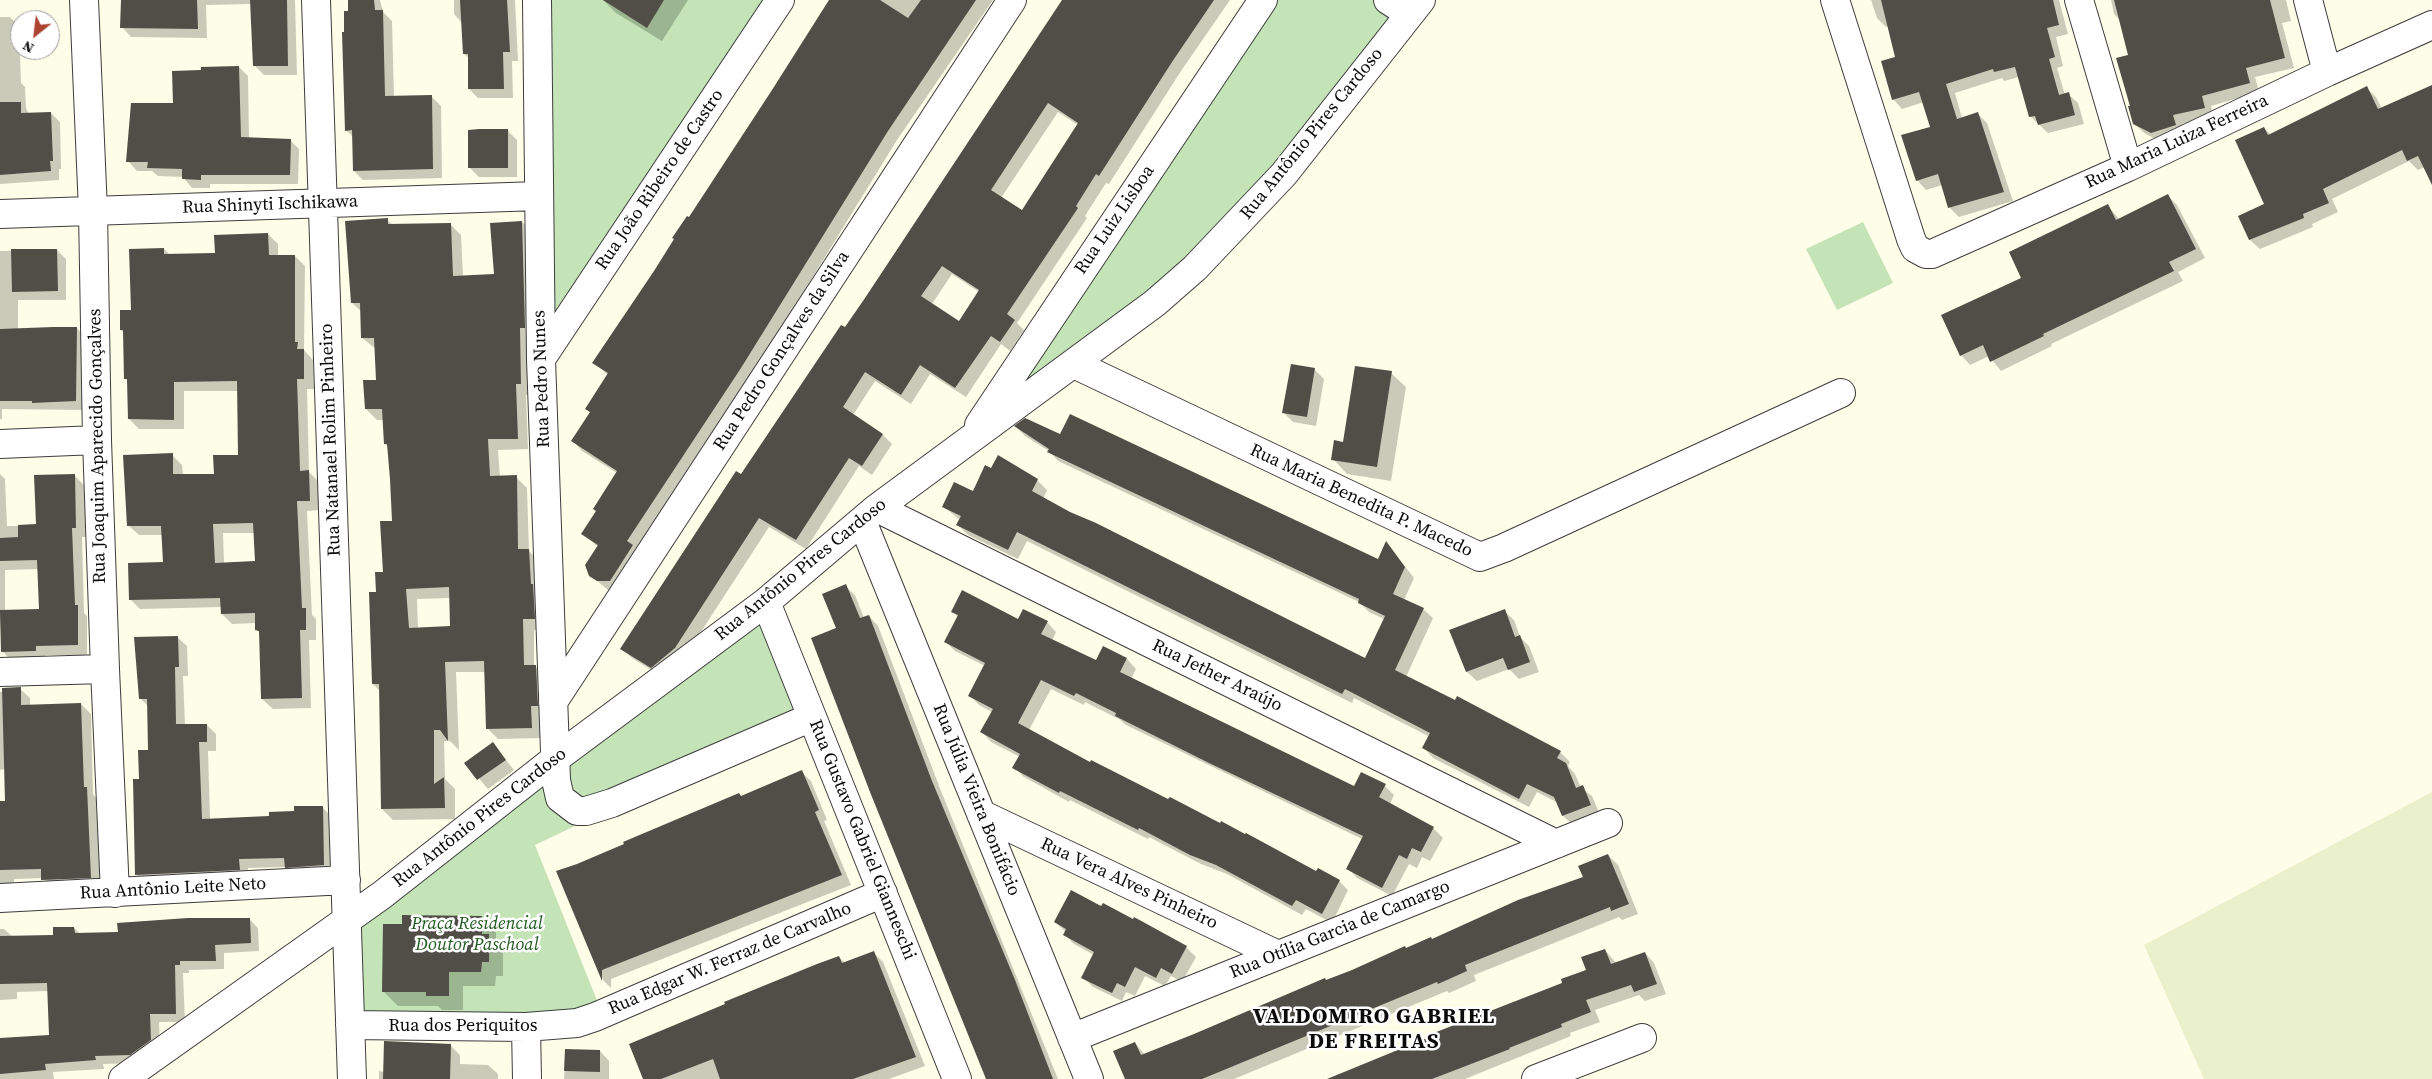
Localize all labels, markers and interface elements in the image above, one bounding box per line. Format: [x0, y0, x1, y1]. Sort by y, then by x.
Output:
north arrow [10, 10, 60, 60]
text: N [19, 36, 38, 58]
street label: Rua Antônio Pires Cardoso [1236, 44, 1388, 224]
street label: Rua João Ribeiro de Castro [591, 85, 729, 275]
street label: Rua Maria Luiza Ferreira [2082, 90, 2272, 194]
street label: Rua Luiz Lisboa [1071, 161, 1159, 279]
street label: Rua Shinyti Ischikawa [182, 191, 358, 219]
street label: Rua Pedro Gonçalves da Silva [709, 247, 855, 455]
street label: Rua Joaquim Aparecido Gonçalves [85, 308, 111, 584]
street label: Rua Pedro Nunes [529, 310, 555, 448]
street label: Rua Natanael Rolim Pinheiro [316, 323, 346, 557]
street label: Rua Maria Benedita P. Macedo [1246, 440, 1476, 562]
street label: Rua Antônio Pires Cardoso [711, 494, 891, 646]
street label: Rua Jether Araújo [1148, 635, 1286, 717]
street label: Rua Júlia Vieira Bonifácio [928, 701, 1024, 899]
street label: Rua Gustavo Gabriel Gianneschi [804, 717, 920, 963]
street label: Rua Antônio Pires Cardoso [389, 743, 571, 893]
street label: Rua Vera Alves Pinheiro [1037, 833, 1221, 935]
street label: Rua Antônio Leite Neto [79, 873, 267, 905]
street label: Rua Otília Garcia de Camargo [1227, 876, 1453, 984]
street label: Rua Edgar W. Ferraz de Carvalho [605, 898, 855, 1020]
park label: Praça Residencial Doutor Paschoal [411, 913, 543, 956]
district label: VALDOMIRO GABRIEL DE FREITAS [1251, 1004, 1497, 1056]
street label: Rua dos Periquitos [388, 1015, 538, 1037]

